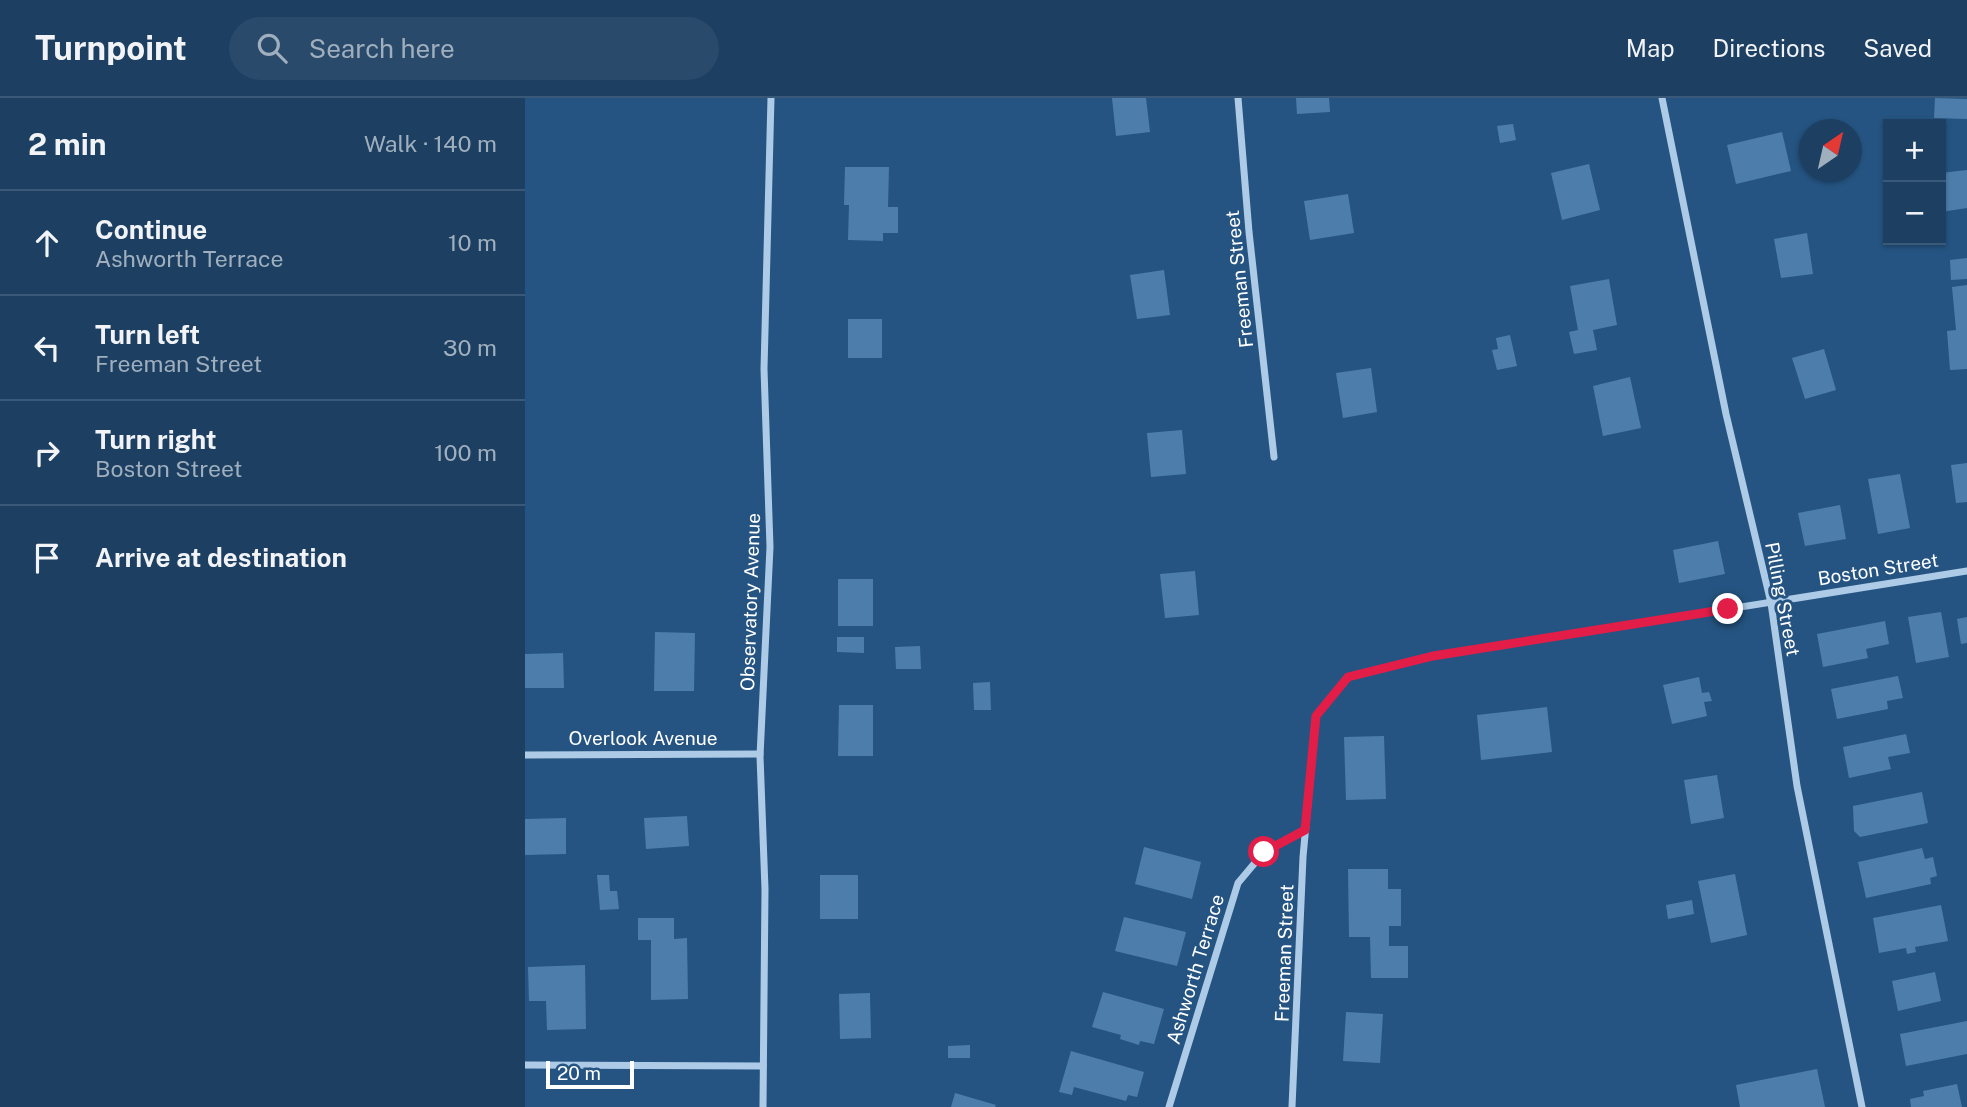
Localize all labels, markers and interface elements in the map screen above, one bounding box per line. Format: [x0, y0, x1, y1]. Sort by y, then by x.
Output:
search box [229, 17, 719, 80]
text: Turnpoint [35, 29, 187, 67]
icon: search [253, 29, 291, 67]
text: Search here [309, 33, 455, 64]
text: Map [1626, 34, 1675, 62]
text: Directions [1713, 34, 1825, 62]
text: Saved [1863, 34, 1932, 62]
north arrow [1799, 119, 1862, 182]
map controls [1883, 119, 1946, 245]
button: + [1883, 119, 1946, 182]
text: 2 min [28, 126, 107, 162]
text: Walk · 140 m [364, 130, 497, 157]
button: − [1883, 182, 1946, 245]
street label: Freeman Street [1221, 209, 1257, 349]
text: Continue [95, 214, 207, 245]
icon: ahead [28, 224, 66, 262]
text: 10 m [448, 229, 497, 256]
text: Ashworth Terrace [95, 245, 284, 272]
text: Turn left [95, 319, 200, 350]
icon: left [28, 329, 66, 367]
text: 30 m [443, 334, 497, 361]
text: Freeman Street [95, 350, 262, 377]
text: Turn right [95, 424, 217, 455]
icon: right [28, 434, 66, 472]
text: 100 m [434, 439, 497, 466]
text: Boston Street [95, 455, 243, 482]
street label: Observatory Avenue [736, 513, 764, 691]
icon: arrive [28, 539, 66, 577]
street label: Pilling Street [1761, 540, 1805, 658]
text: Arrive at destination [95, 542, 347, 573]
street label: Boston Street [1816, 549, 1940, 589]
route end [1712, 593, 1743, 624]
street label: Overlook Avenue [569, 727, 717, 749]
route start [1248, 836, 1279, 867]
street label: Freeman Street [1271, 884, 1297, 1022]
street label: Ashworth Terrace [1162, 891, 1228, 1047]
scale bar [546, 1058, 633, 1090]
text: 20 m [557, 1062, 601, 1084]

